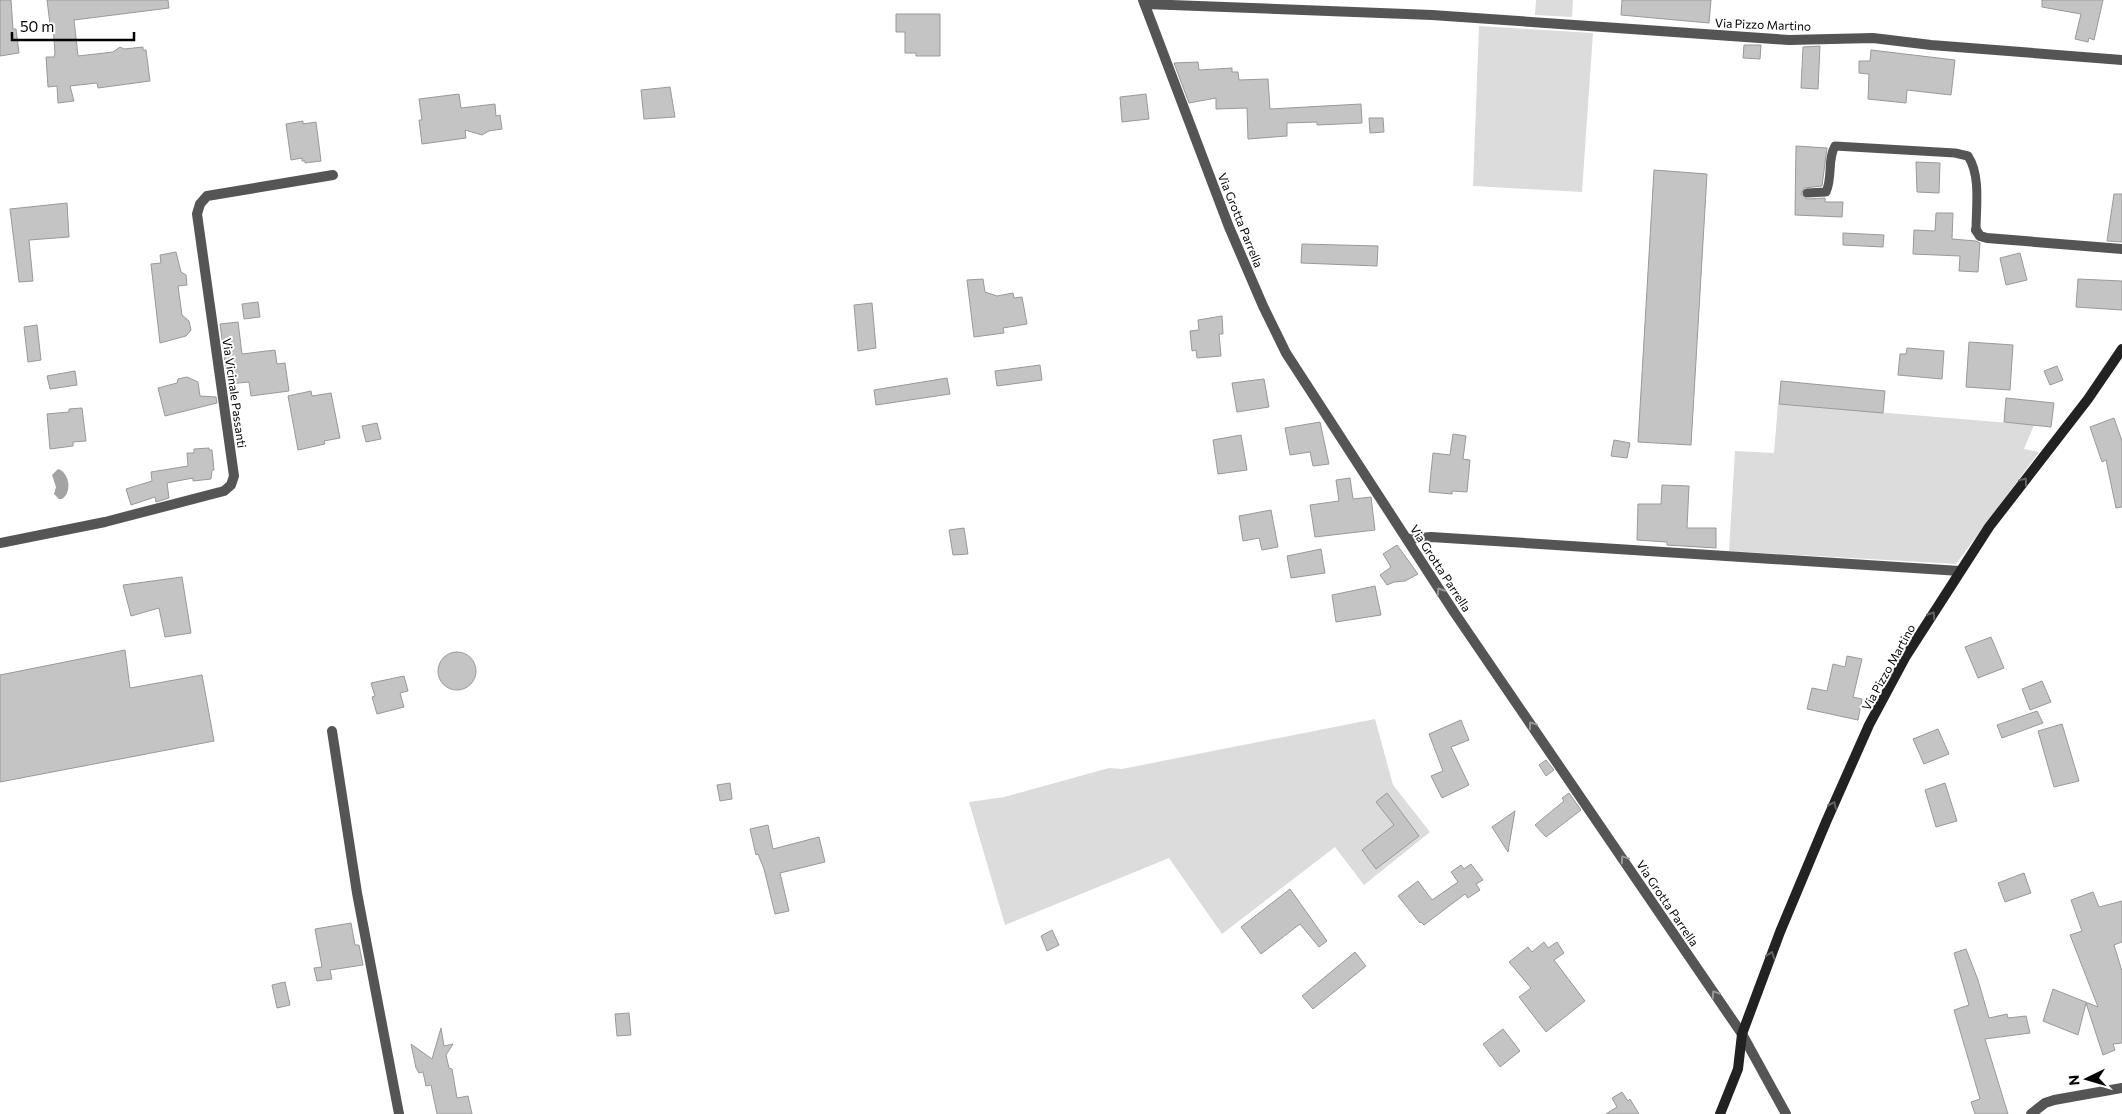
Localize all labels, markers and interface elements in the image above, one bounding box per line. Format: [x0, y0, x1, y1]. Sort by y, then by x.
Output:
scale bar [12, 10, 135, 42]
street label: Via Pizzo Martino [1715, 15, 1811, 33]
text: 50 m [20, 17, 54, 35]
street label: Via Grotta Parrella [1216, 171, 1266, 269]
street label: Via Vicinale Passanti [220, 337, 250, 449]
one-way arrow [2018, 477, 2027, 487]
street label: Via Grotta Parrella [1408, 522, 1474, 614]
one-way arrow [1437, 587, 1447, 596]
one-way arrow [1926, 611, 1936, 620]
street label: Via Pizzo Martino [1859, 621, 1917, 713]
one-way arrow [1529, 721, 1538, 731]
one-way arrow [1827, 801, 1838, 810]
one-way arrow [1620, 855, 1630, 864]
street label: Via Grotta Parrella [1634, 857, 1702, 949]
one-way arrow [1765, 951, 1775, 960]
one-way arrow [1712, 990, 1721, 999]
north arrow [2062, 1054, 2112, 1104]
text: N [2065, 1074, 2082, 1086]

